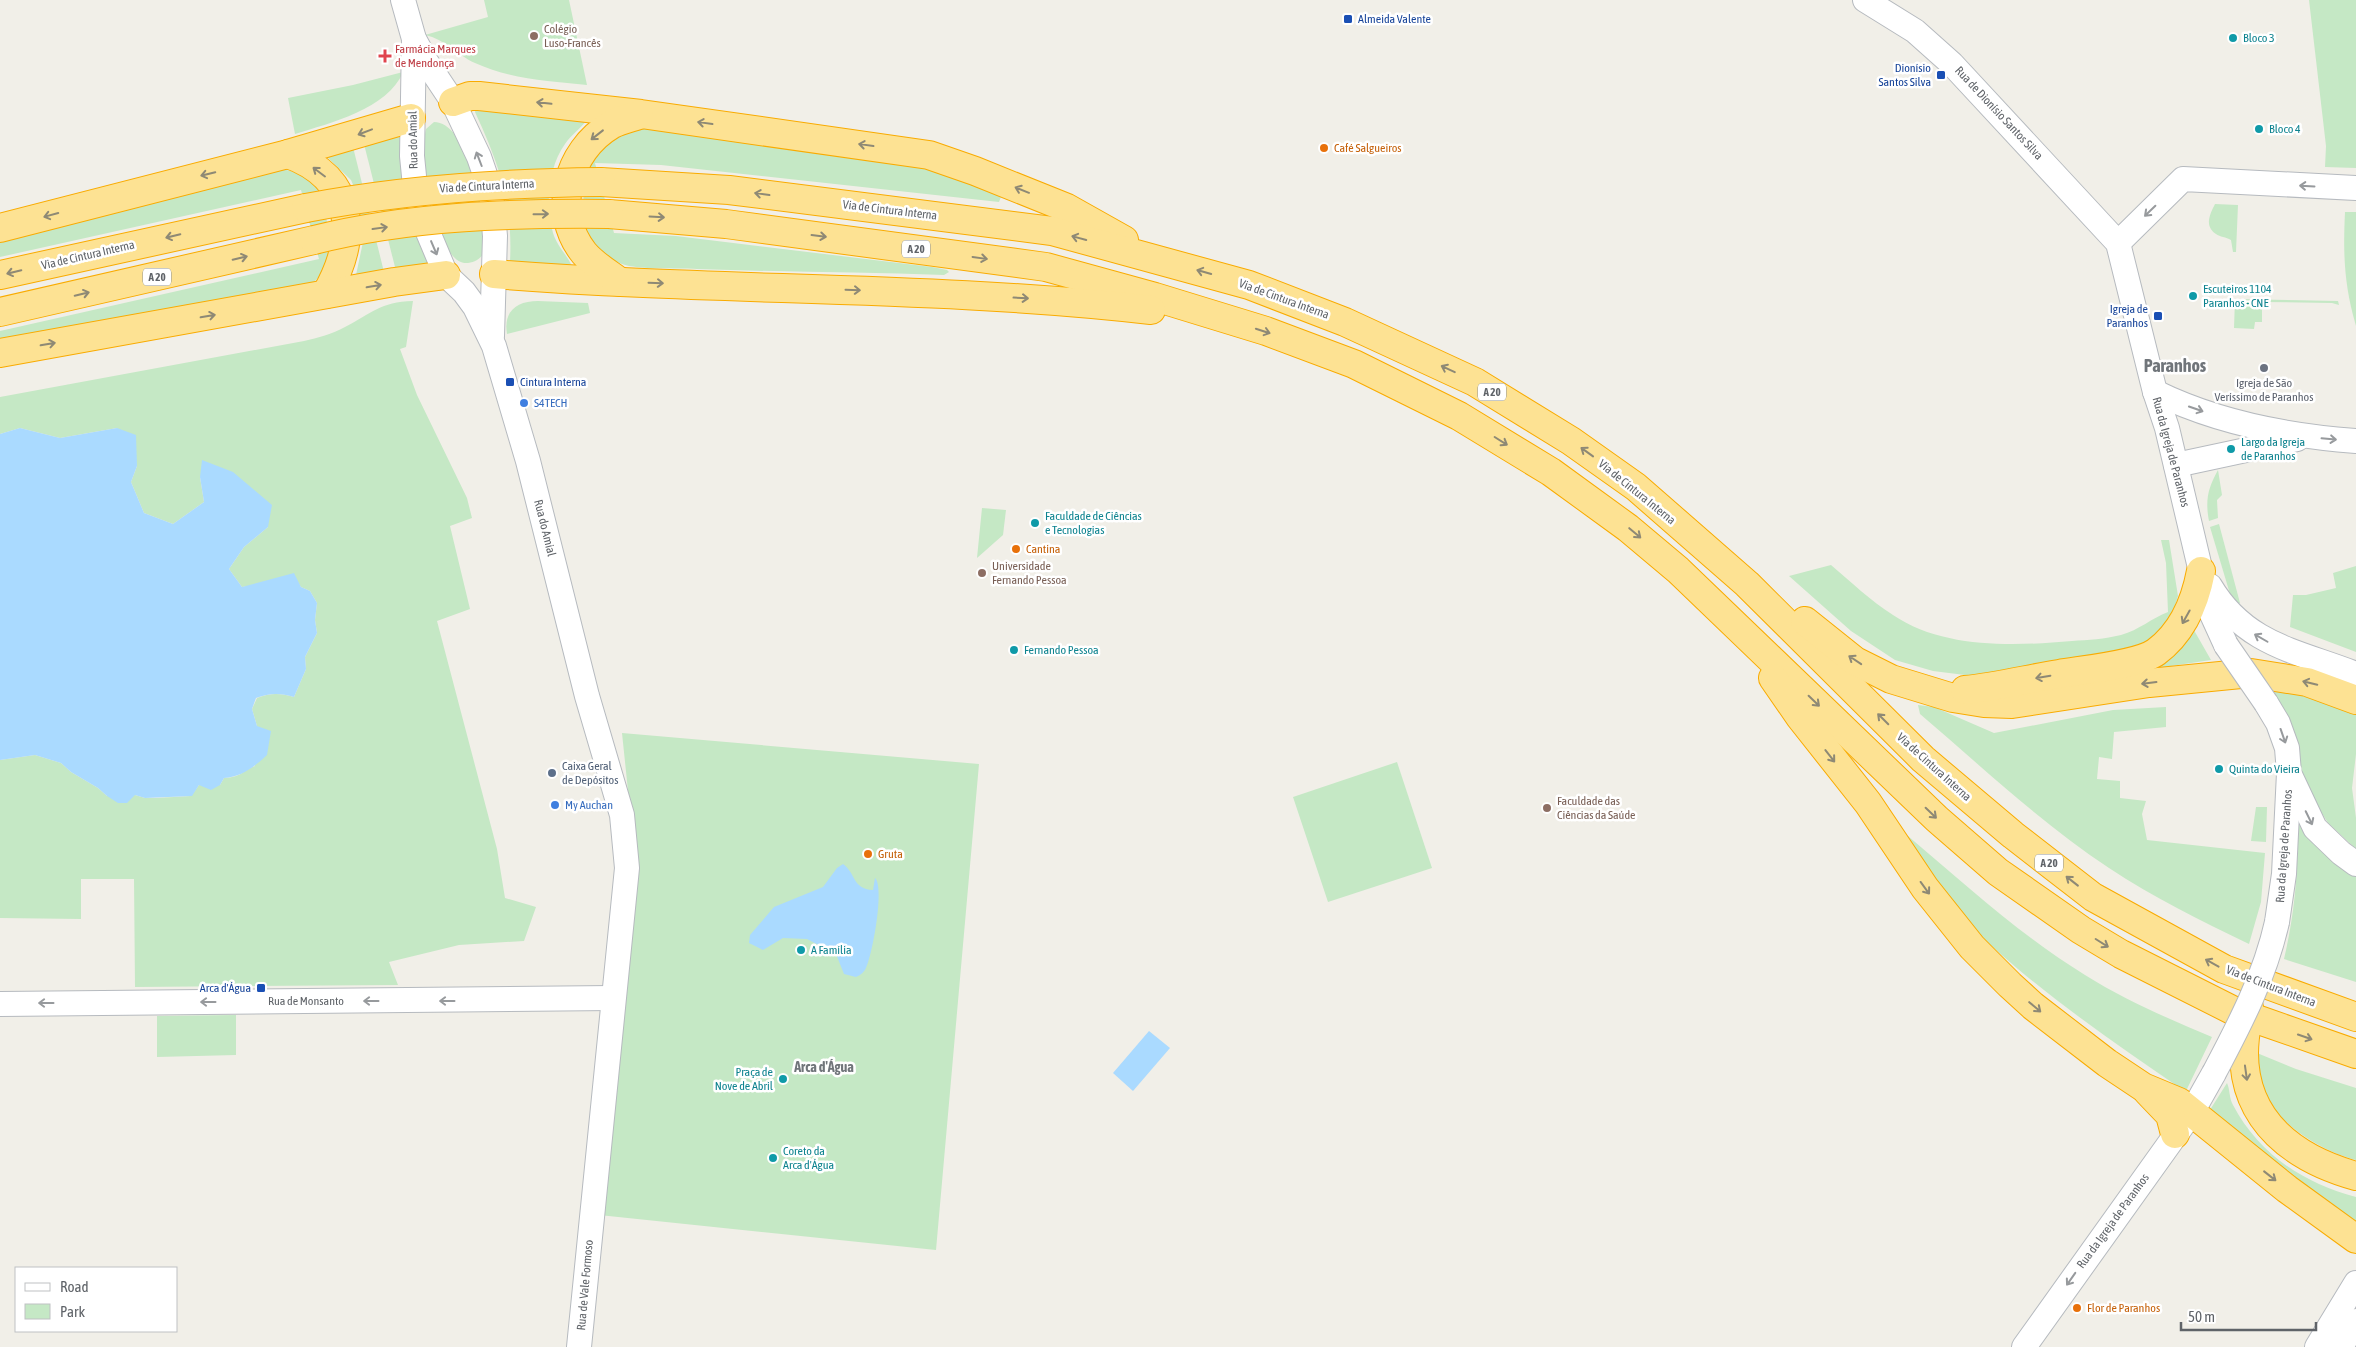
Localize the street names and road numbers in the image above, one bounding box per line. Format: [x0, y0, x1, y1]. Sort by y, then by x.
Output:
street label: Rua de Dionísio Santos Silva [1952, 63, 2046, 163]
street label: Rua do Amial [405, 110, 421, 169]
street label: Via de Cintura Interna [439, 177, 535, 195]
street label: Via de Cintura Interna [842, 197, 938, 223]
street label: Via de Cintura Interna [40, 237, 136, 273]
road number: A 20 [902, 240, 930, 258]
road number: A 20 [143, 268, 171, 286]
street label: Via de Cintura Interna [1237, 276, 1331, 322]
road number: A 20 [1478, 384, 1506, 401]
street label: Rua da Igreja de Paranhos [2150, 395, 2192, 509]
street label: Via de Cintura Interna [1596, 457, 1678, 527]
street label: Rua do Amial [531, 498, 559, 559]
street label: Via de Cintura Interna [1894, 730, 1974, 804]
street label: Rua da Igreja de Paranhos [2273, 789, 2295, 903]
road number: A 20 [2035, 854, 2063, 871]
street label: Via de Cintura Interna [2224, 962, 2318, 1010]
street label: Rua de Monsanto [268, 994, 344, 1008]
street label: Rua da Igreja de Paranhos [2074, 1171, 2152, 1271]
street label: Rua de Vale Formoso [574, 1239, 596, 1331]

